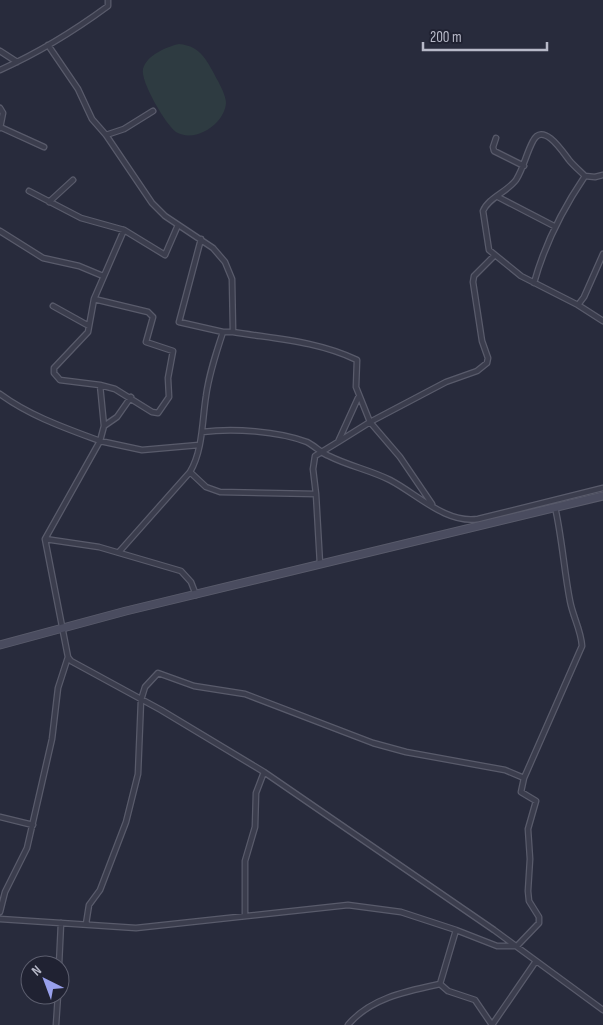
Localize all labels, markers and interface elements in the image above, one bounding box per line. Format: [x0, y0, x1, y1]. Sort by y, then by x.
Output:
scale bar [423, 20, 547, 52]
text: 200 m [430, 28, 462, 47]
north arrow [20, 955, 70, 1005]
text: N [28, 962, 45, 980]

